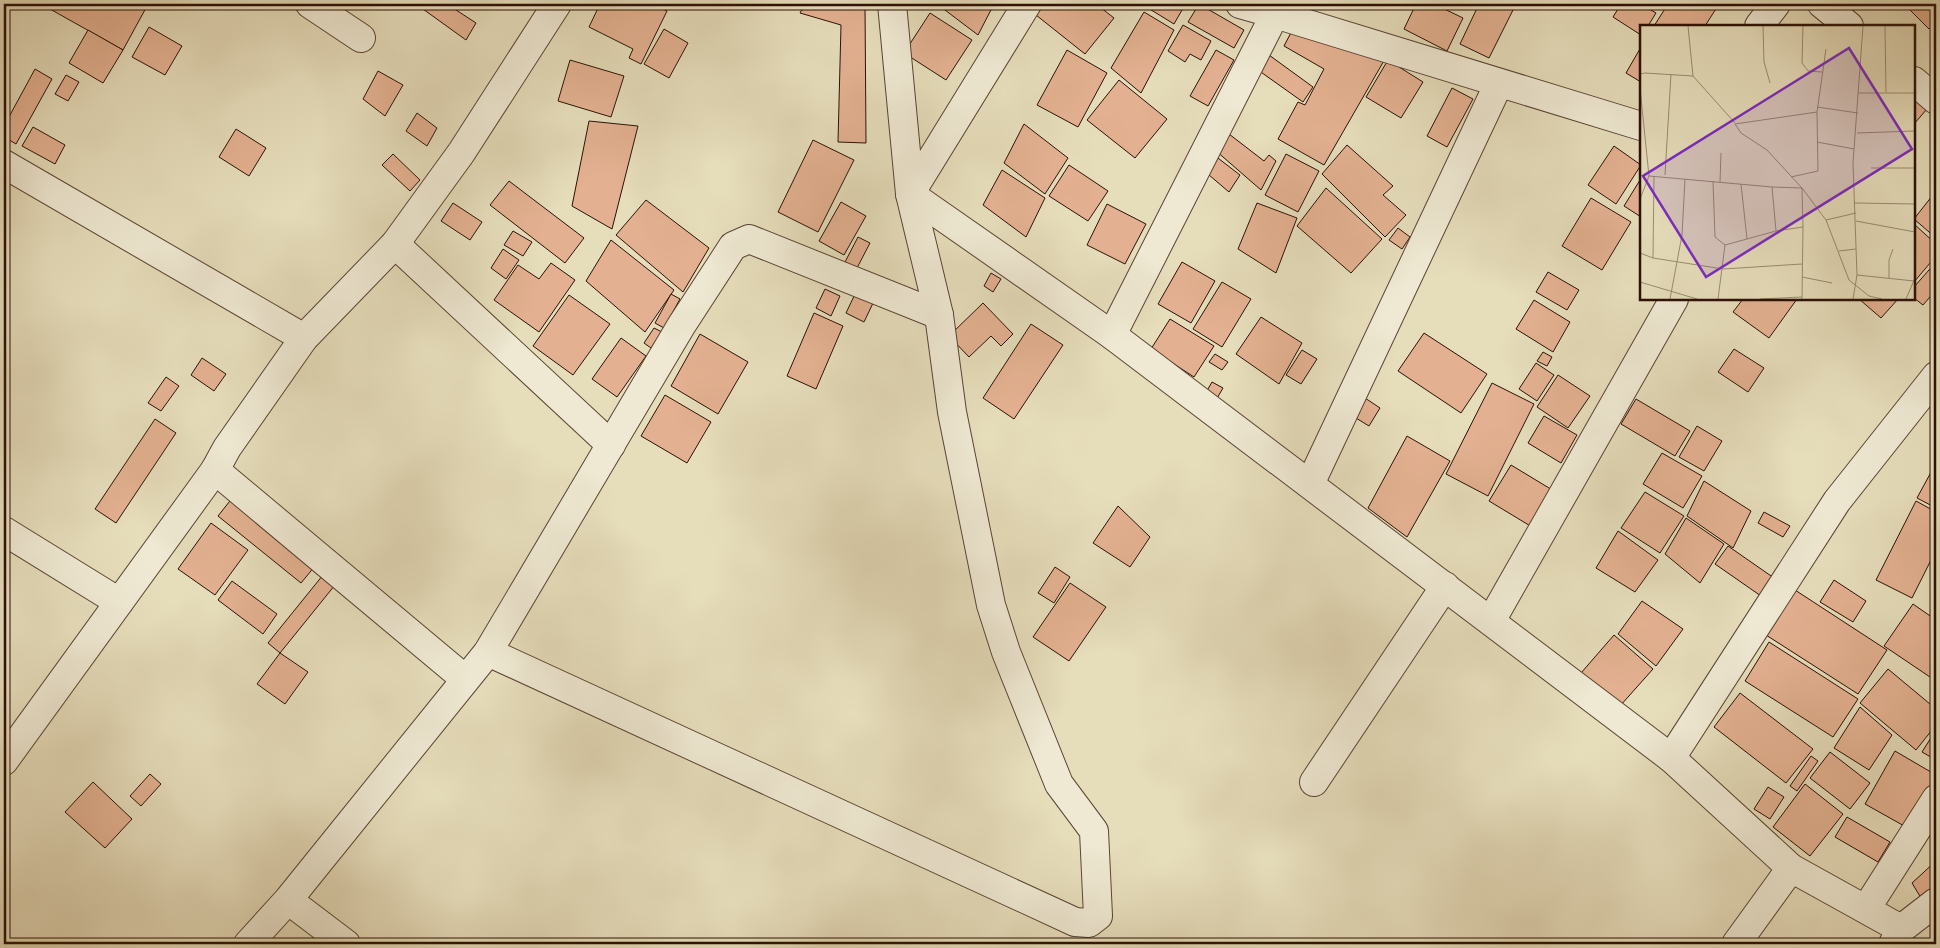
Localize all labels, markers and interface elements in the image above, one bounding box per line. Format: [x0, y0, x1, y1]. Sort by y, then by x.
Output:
inset map [1640, 25, 1915, 300]

